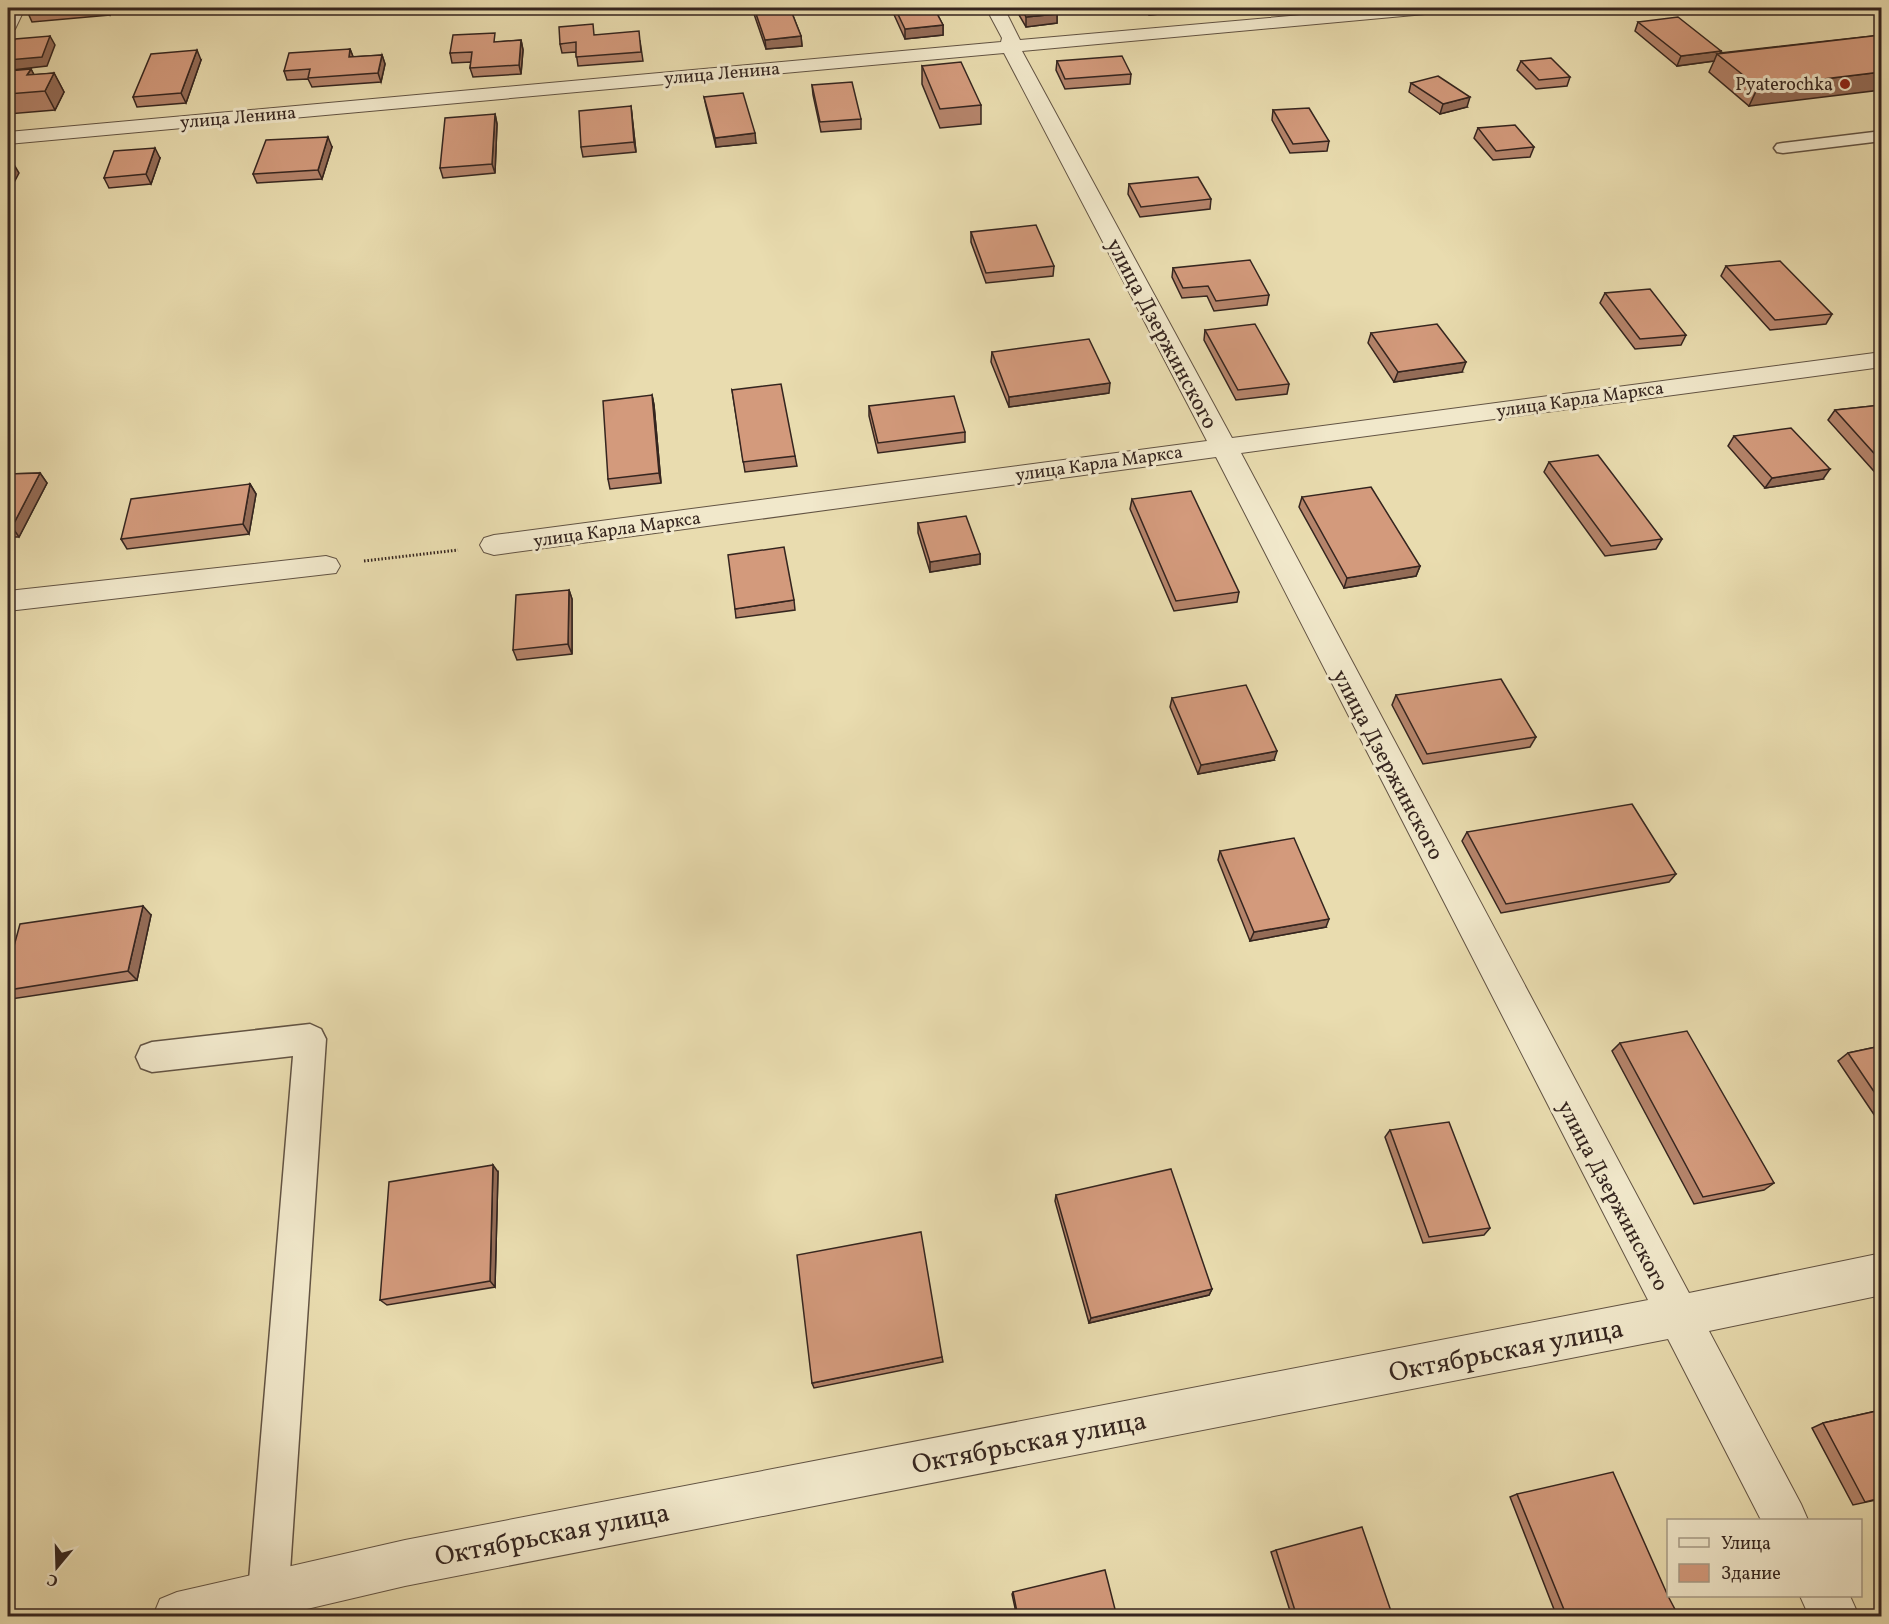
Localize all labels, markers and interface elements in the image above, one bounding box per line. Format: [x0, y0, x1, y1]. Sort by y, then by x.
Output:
street label: улица Ленина [663, 57, 781, 92]
place label: Pyaterochka [1735, 73, 1833, 98]
marker: Pyaterochka [1838, 77, 1852, 91]
street label: улица Ленина [179, 101, 297, 136]
street label: улица Дзержинского [1097, 233, 1224, 435]
street label: улица Карла Маркса [1495, 376, 1666, 425]
street label: улица Карла Маркса [1014, 440, 1185, 489]
street label: улица Карла Маркса [532, 506, 703, 555]
street label: улица Дзержинского [1323, 664, 1450, 866]
street label: улица Дзержинского [1548, 1095, 1675, 1297]
street label: Октябрьская улица [1386, 1311, 1627, 1393]
street label: Октябрьская улица [909, 1403, 1150, 1485]
street label: Октябрьская улица [432, 1495, 673, 1577]
legend [1667, 1519, 1862, 1597]
text: Улица [1721, 1532, 1771, 1557]
north arrow [27, 1537, 87, 1597]
text: Здание [1721, 1562, 1781, 1587]
text: С [44, 1567, 61, 1591]

